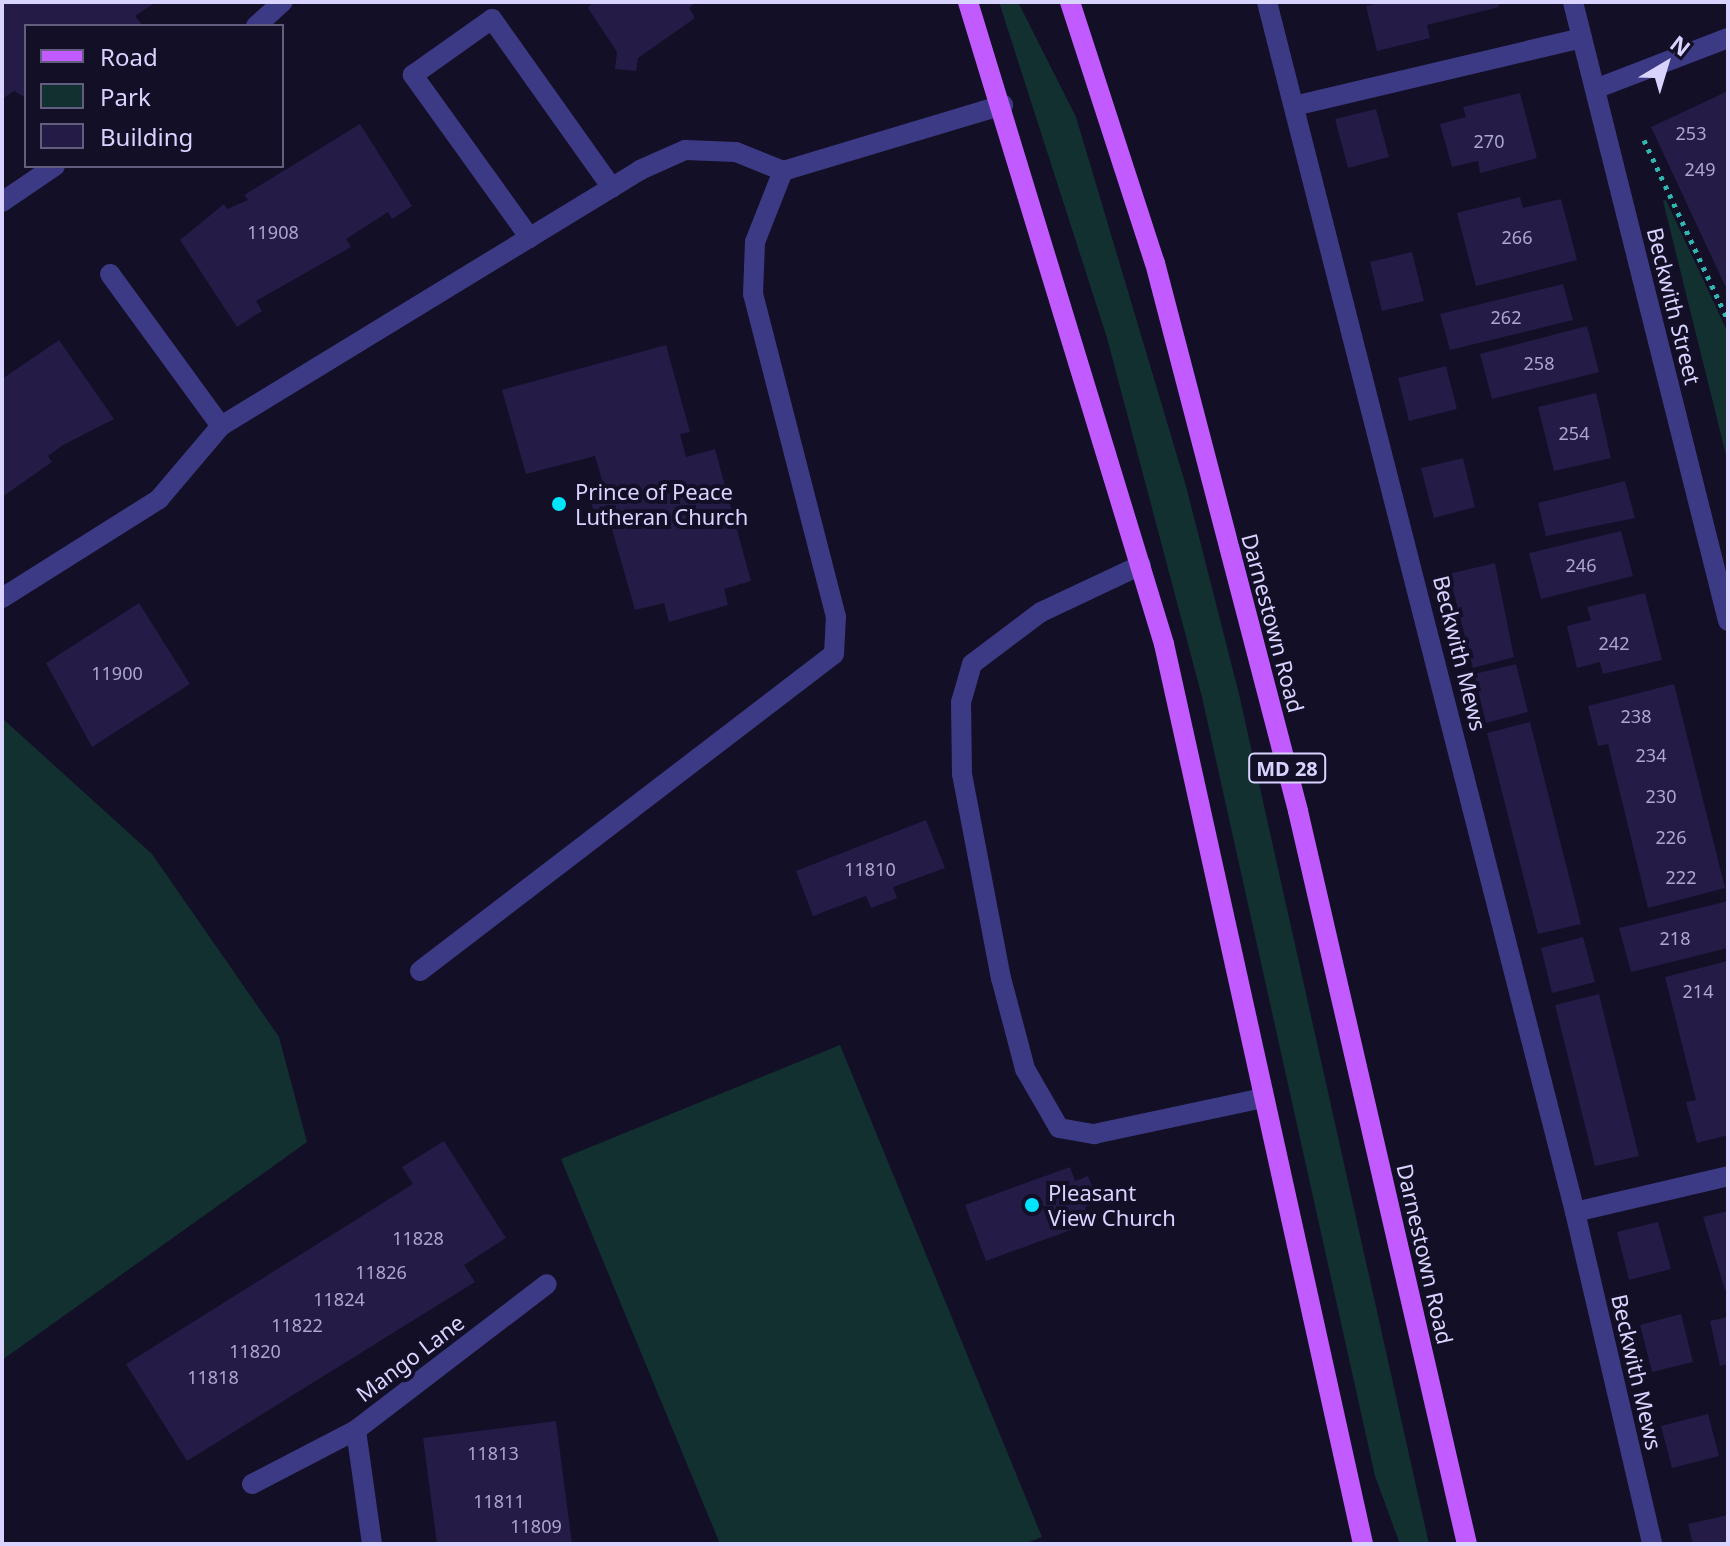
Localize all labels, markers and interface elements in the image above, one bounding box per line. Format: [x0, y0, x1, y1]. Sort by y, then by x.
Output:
legend [24, 24, 284, 168]
north arrow [1626, 24, 1706, 104]
text: N [1664, 28, 1697, 62]
text: Road [100, 40, 158, 73]
text: Park [100, 80, 151, 113]
text: Building [100, 120, 193, 153]
house number: 253 [1676, 122, 1706, 144]
house number: 270 [1474, 130, 1504, 152]
house number: 249 [1685, 158, 1715, 180]
house number: 11908 [247, 221, 299, 243]
street label: Beckwith Street [1642, 225, 1706, 387]
house number: 266 [1502, 226, 1532, 248]
house number: 262 [1491, 306, 1521, 328]
house number: 258 [1524, 352, 1554, 374]
house number: 254 [1559, 422, 1589, 444]
place label: Prince of Peace Lutheran Church [575, 478, 748, 530]
marker: Prince of Peace Lutheran Church [550, 495, 568, 513]
street label: Darnestown Road [1236, 531, 1310, 715]
house number: 246 [1566, 554, 1596, 576]
street label: Beckwith Mews [1428, 573, 1492, 733]
house number: 242 [1599, 632, 1629, 654]
house number: 11900 [91, 662, 143, 684]
house number: 238 [1621, 705, 1651, 727]
house number: 234 [1636, 744, 1666, 766]
road number: MD 28 [1247, 752, 1327, 784]
house number: 230 [1646, 785, 1676, 807]
house number: 226 [1656, 826, 1686, 848]
house number: 11810 [844, 858, 896, 880]
house number: 222 [1666, 866, 1696, 888]
house number: 218 [1660, 927, 1690, 949]
house number: 214 [1683, 980, 1713, 1002]
street label: Darnestown Road [1391, 1161, 1459, 1347]
place label: Pleasant View Church [1048, 1179, 1176, 1230]
marker: Pleasant View Church [1023, 1196, 1041, 1214]
house number: 11828 [392, 1227, 444, 1249]
house number: 11826 [355, 1261, 407, 1283]
house number: 11824 [313, 1288, 365, 1310]
street label: Beckwith Mews [1606, 1292, 1668, 1452]
street label: Mango Lane [351, 1309, 469, 1407]
house number: 11822 [271, 1314, 323, 1336]
house number: 11820 [229, 1340, 281, 1362]
house number: 11818 [187, 1366, 239, 1388]
house number: 11813 [467, 1442, 519, 1464]
house number: 11811 [473, 1490, 525, 1512]
house number: 11809 [510, 1515, 562, 1537]

